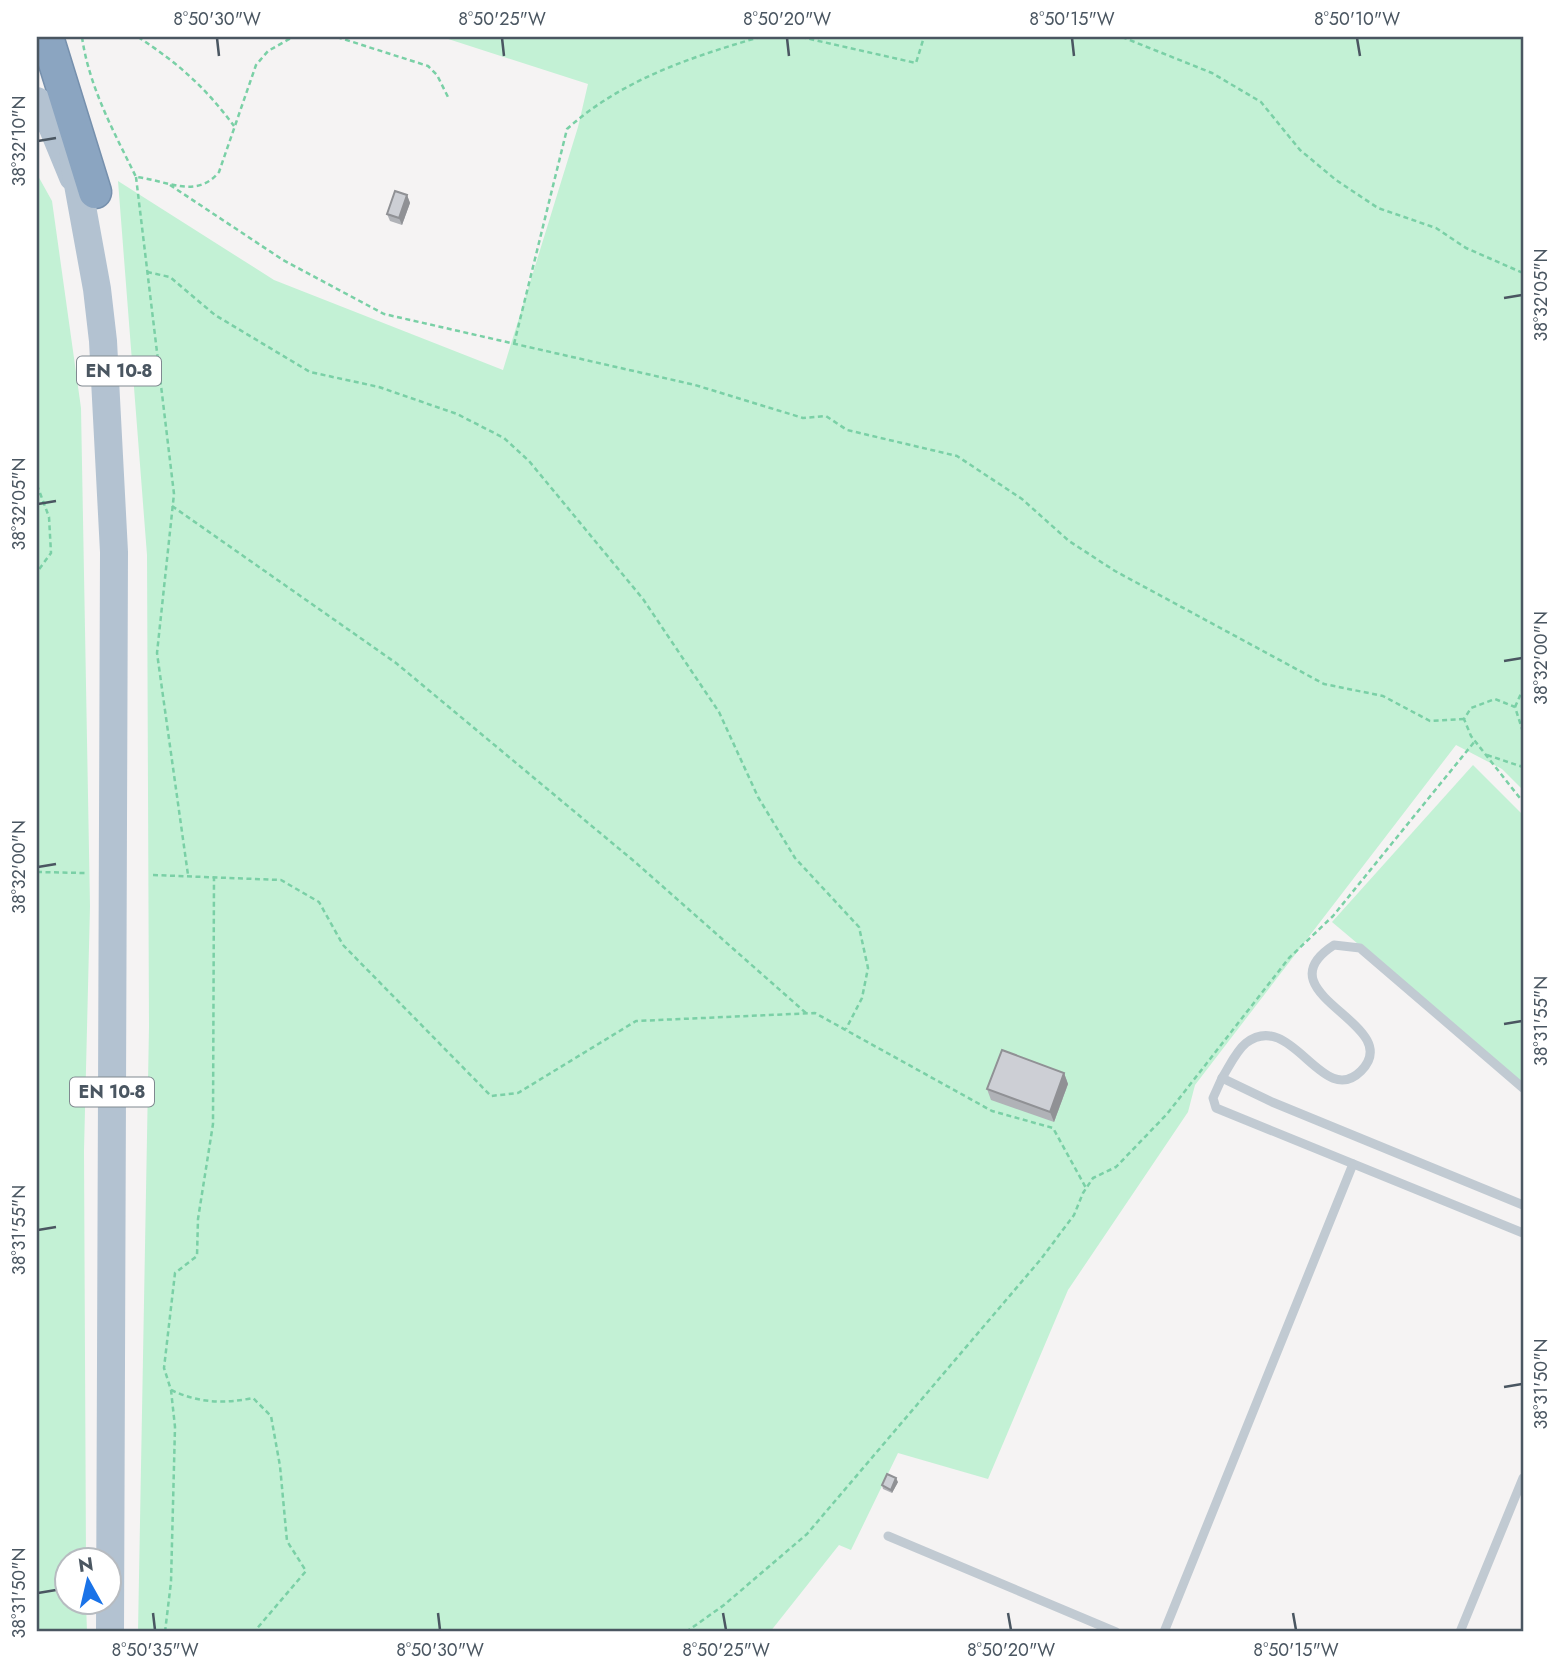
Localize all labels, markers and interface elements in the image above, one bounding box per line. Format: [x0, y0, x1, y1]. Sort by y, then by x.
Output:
text: 8°50'30"W [173, 6, 261, 32]
text: 8°50'25"W [458, 6, 546, 32]
text: 8°50'20"W [743, 6, 831, 32]
text: 8°50'15"W [1029, 6, 1115, 32]
text: 8°50'10"W [1314, 6, 1400, 32]
text: 38°32'10"N [6, 95, 32, 187]
text: 38°32'05"N [1528, 248, 1554, 342]
road number: EN 10-8 [77, 356, 161, 386]
text: 38°32'05"N [6, 457, 32, 551]
text: 38°32'00"N [1528, 611, 1554, 705]
text: 38°32'00"N [6, 820, 32, 914]
text: 38°31'55"N [1528, 976, 1554, 1066]
road number: EN 10-8 [70, 1078, 154, 1106]
text: 38°31'55"N [6, 1185, 32, 1275]
text: 38°31'50"N [1528, 1339, 1554, 1430]
north arrow [52, 1546, 122, 1616]
text: 38°31'50"N [6, 1548, 32, 1639]
text: N [76, 1550, 95, 1579]
text: 8°50'35"W [111, 1637, 199, 1663]
text: 8°50'30"W [396, 1637, 484, 1663]
text: 8°50'25"W [682, 1637, 770, 1663]
text: 8°50'20"W [967, 1637, 1055, 1663]
text: 8°50'15"W [1253, 1637, 1339, 1663]

